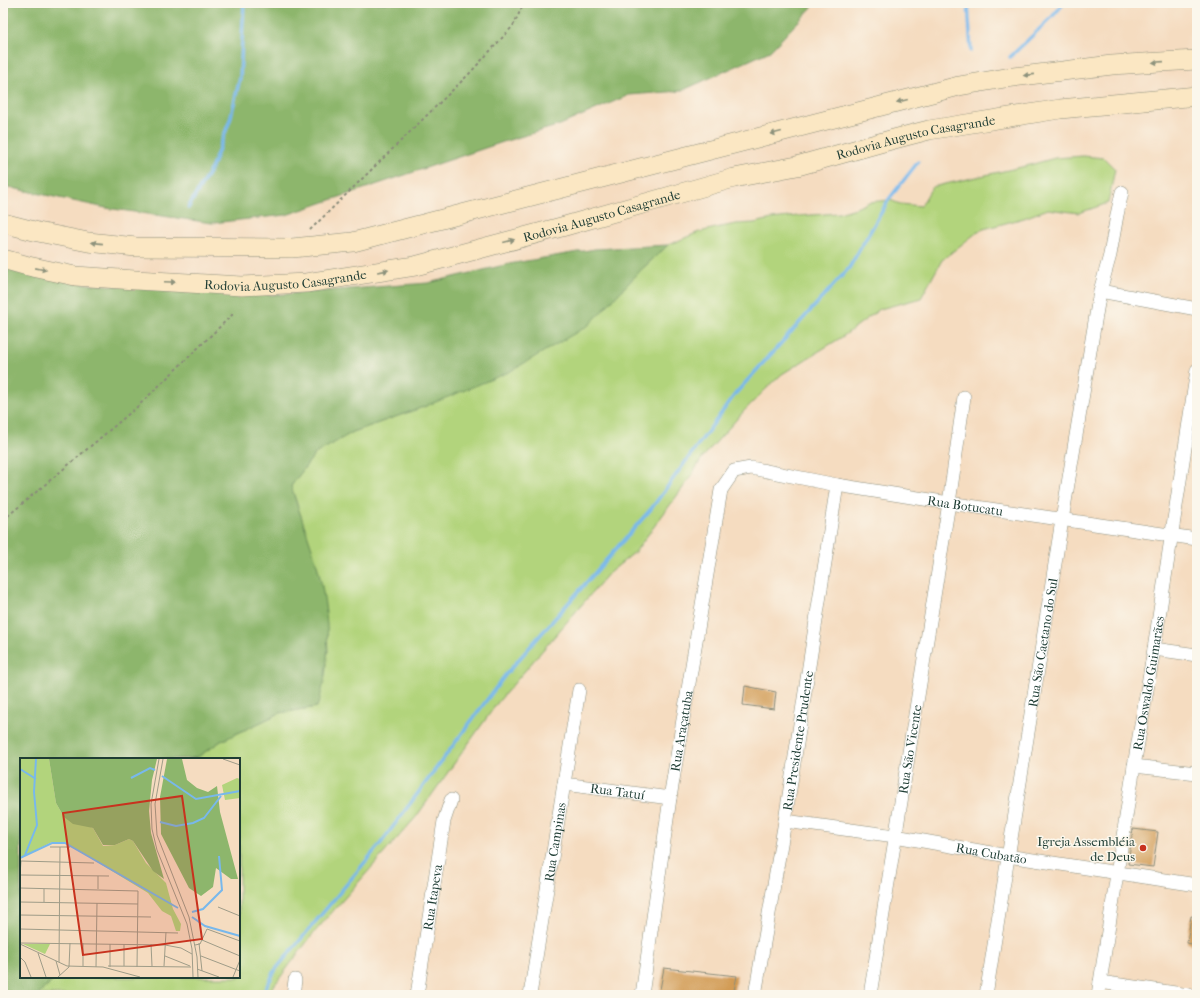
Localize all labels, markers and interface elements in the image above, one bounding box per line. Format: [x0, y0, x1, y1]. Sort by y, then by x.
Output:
one-way arrow [1152, 58, 1164, 65]
one-way arrow [1023, 72, 1035, 79]
one-way arrow [895, 98, 907, 104]
street label: Rodovia Augusto Casagrande [834, 112, 997, 162]
one-way arrow [769, 131, 782, 137]
street label: Rodovia Augusto Casagrande [521, 186, 682, 244]
one-way arrow [503, 238, 515, 244]
one-way arrow [91, 239, 103, 246]
one-way arrow [35, 266, 47, 272]
street label: Rodovia Augusto Casagrande [204, 266, 368, 294]
one-way arrow [377, 268, 389, 274]
one-way arrow [164, 279, 177, 285]
street label: Rua Botucatu [926, 492, 1005, 518]
street label: Rua São Caetano do Sul [1025, 577, 1060, 708]
street label: Rua Oswaldo Guimarães [1129, 615, 1167, 751]
street label: Rua Presidente Prudente [779, 669, 816, 812]
street label: Rua Araçatuba [667, 688, 695, 773]
street label: Rua São Vicente [895, 703, 924, 795]
inset map [20, 758, 240, 978]
street label: Rua Tatuí [589, 780, 646, 802]
street label: Rua Campinas [541, 801, 568, 883]
place label: Igreja Assembléia de Deus [1037, 834, 1136, 864]
street label: Rua Cubatão [955, 839, 1028, 866]
marker: Igreja Assembléia de Deus [1138, 843, 1148, 853]
street label: Rua Itapeva [420, 862, 445, 931]

